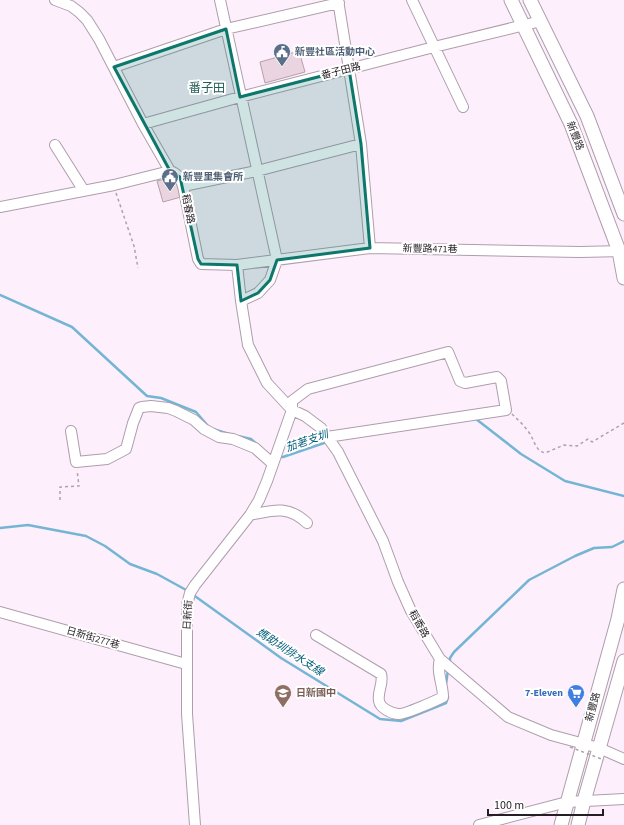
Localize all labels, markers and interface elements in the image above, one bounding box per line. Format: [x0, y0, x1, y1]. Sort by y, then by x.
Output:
public building icon: 新豐社區活動中心 [272, 42, 292, 67]
place label: 新豐社區活動中心 [295, 45, 375, 59]
street label: 番子田路 [320, 59, 362, 83]
district label: 番子田 [189, 80, 225, 97]
street label: 新豐路 [563, 119, 587, 153]
public building icon: 新豐里集會所 [160, 167, 180, 192]
place label: 新豐里集會所 [183, 170, 243, 184]
street label: 稻春路 [178, 193, 198, 225]
street label: 新豐路471巷 [402, 242, 458, 256]
water label: 茄荖支圳 [284, 426, 332, 455]
street label: 日新街 [180, 600, 196, 630]
street label: 稻香路 [406, 607, 432, 641]
street label: 日新街277巷 [65, 624, 121, 652]
water label: 媽助圳排水支線 [254, 625, 328, 680]
school or university icon: 日新國中 [273, 683, 293, 708]
supermarket icon: 7-Eleven [566, 683, 586, 708]
place label: 日新國中 [296, 686, 336, 700]
place label: 7-Eleven [525, 686, 563, 700]
street label: 新豐路 [582, 691, 604, 723]
scale bar [488, 791, 603, 817]
text: 100 m [494, 797, 524, 814]

